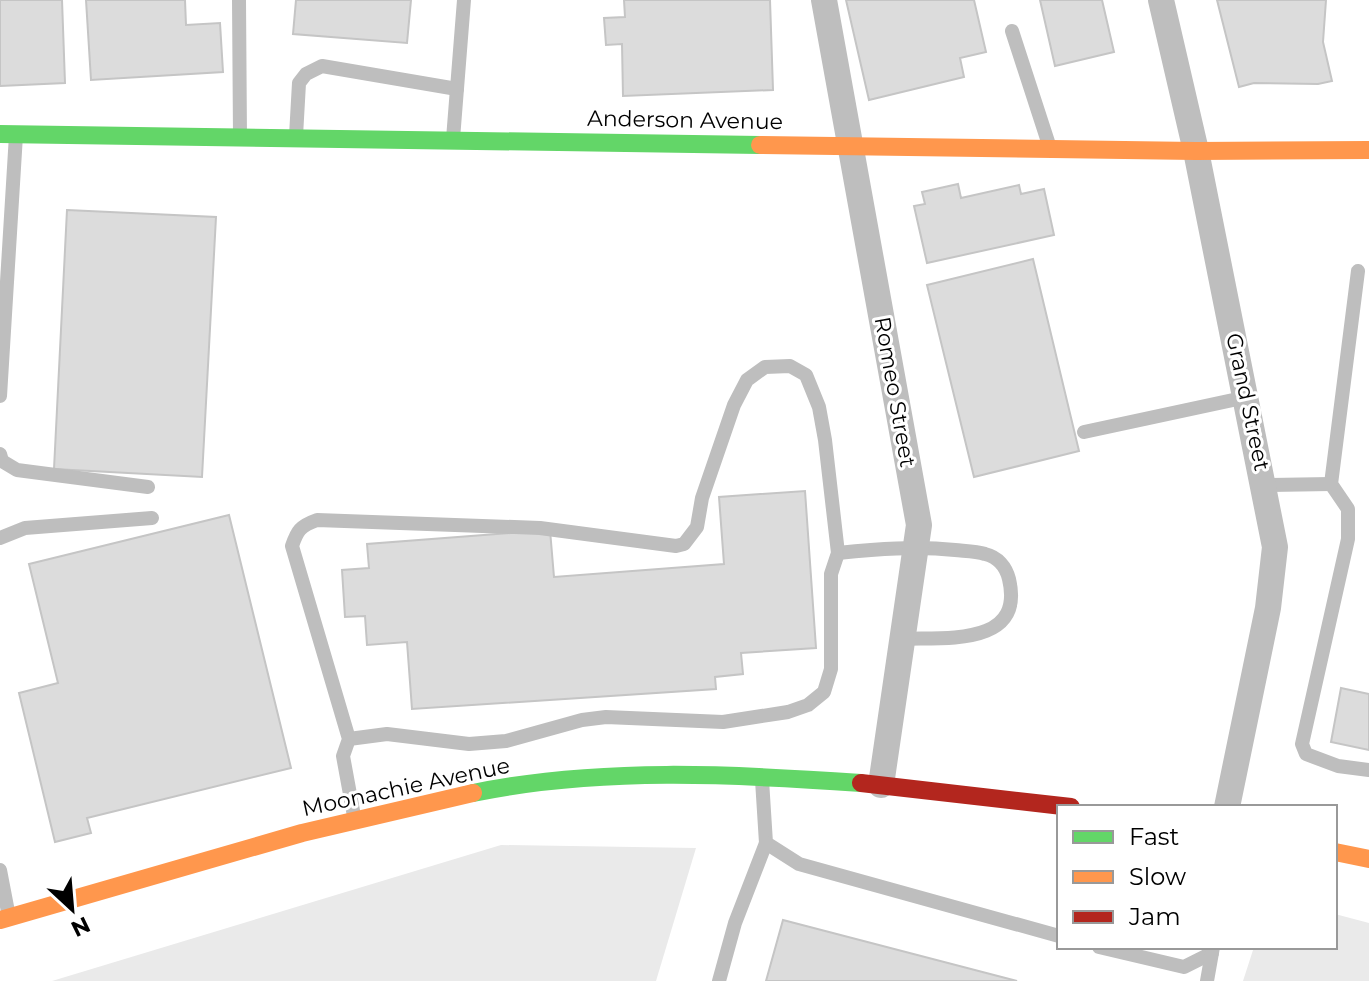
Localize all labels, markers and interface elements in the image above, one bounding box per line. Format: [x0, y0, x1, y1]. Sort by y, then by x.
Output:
street label: Anderson Avenue [587, 105, 783, 135]
street label: Romeo Street [868, 315, 922, 469]
street label: Grand Street [1220, 331, 1276, 473]
street label: Moonachie Avenue [300, 752, 512, 822]
legend [1057, 805, 1337, 949]
text: Fast [1129, 822, 1180, 851]
text: Slow [1129, 862, 1186, 891]
north arrow [32, 869, 112, 949]
text: Jam [1128, 902, 1181, 931]
text: N [67, 910, 94, 943]

